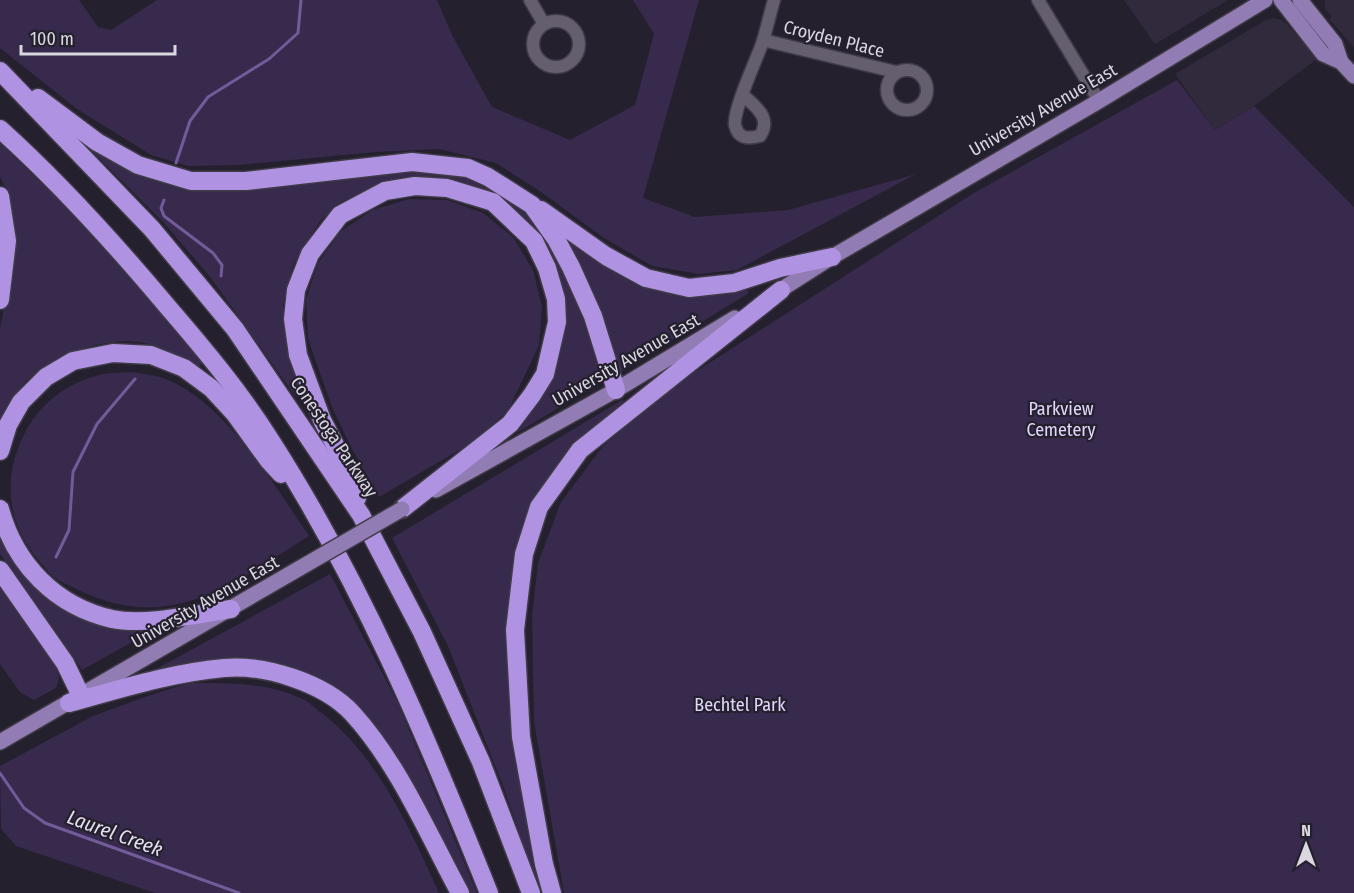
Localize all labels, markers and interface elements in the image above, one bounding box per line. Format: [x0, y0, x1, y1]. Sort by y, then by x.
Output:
street label: Croyden Place [781, 16, 887, 62]
scale bar [21, 18, 176, 56]
text: 100 m [30, 28, 74, 50]
street label: University Avenue East [965, 59, 1121, 161]
street label: University Avenue East [548, 309, 704, 411]
street label: Conestoga Parkway [286, 373, 382, 501]
park label: Parkview Cemetery [1026, 398, 1096, 441]
street label: University Avenue East [127, 551, 283, 653]
park label: Bechtel Park [694, 694, 786, 716]
water label: Laurel Creek [64, 805, 166, 861]
north arrow [1276, 815, 1336, 875]
text: N [1301, 821, 1311, 840]

